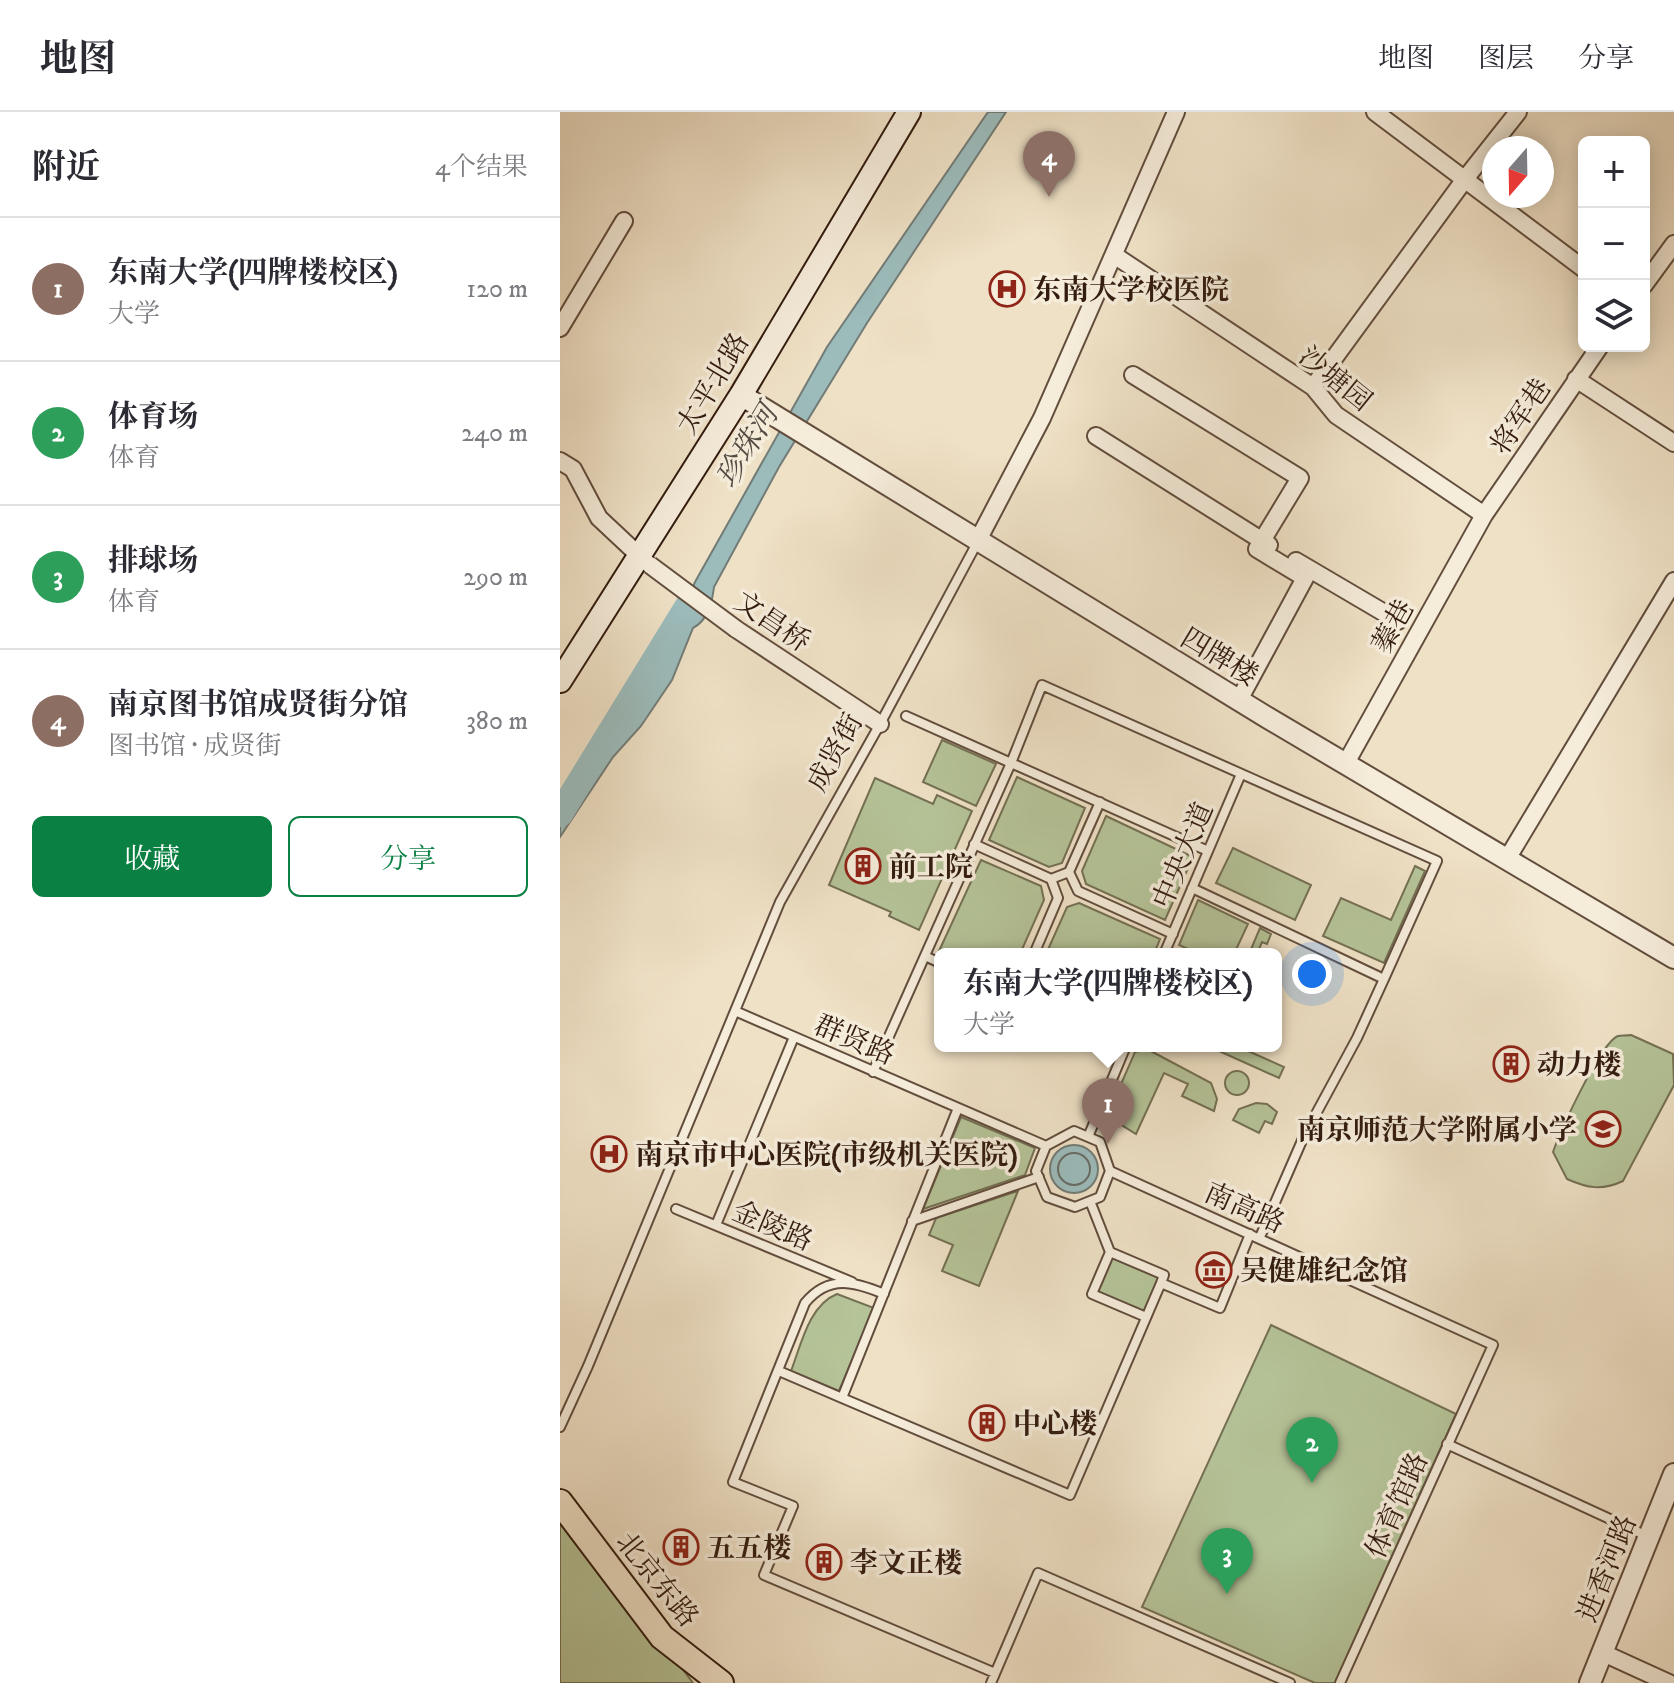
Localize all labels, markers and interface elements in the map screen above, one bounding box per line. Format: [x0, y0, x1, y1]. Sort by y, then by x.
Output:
text: 地图 [40, 36, 116, 84]
text: 地图 [1378, 41, 1434, 76]
text: 图层 [1478, 41, 1534, 76]
text: 分享 [1578, 41, 1634, 76]
pin: 4 [1023, 131, 1075, 197]
north arrow [1482, 136, 1554, 208]
map controls [1578, 136, 1650, 352]
button: + [1578, 136, 1650, 208]
text: 附近 [32, 147, 100, 189]
text: 4个结果 [435, 151, 528, 184]
button: − [1578, 208, 1650, 280]
text: 东南大学(四牌楼校区) [108, 255, 398, 292]
hospital icon: 东南大学校医院 [988, 270, 1026, 308]
text: 1 [53, 273, 63, 306]
text: 120 m [467, 273, 528, 306]
place label: 东南大学校医院 [1033, 273, 1229, 308]
button: layers [1578, 280, 1650, 352]
text: 大学 [108, 298, 160, 331]
street label: 太平北路 [669, 327, 757, 441]
street label: 沙塘园 [1291, 339, 1379, 419]
street label: 将军巷 [1483, 372, 1559, 461]
water label: 珍珠河 [709, 394, 790, 495]
text: 体育场 [108, 399, 198, 436]
text: 2 [52, 417, 64, 450]
text: 240 m [461, 417, 528, 450]
text: 体育 [108, 442, 160, 475]
text: 排球场 [108, 543, 198, 580]
text: 3 [53, 561, 63, 594]
text: 290 m [463, 561, 528, 594]
street label: 文昌桥 [728, 584, 817, 660]
text: 体育 [108, 586, 160, 619]
street label: 蓁巷 [1364, 594, 1422, 660]
street label: 四牌楼 [1174, 621, 1264, 694]
text: 南京图书馆成贤街分馆 [108, 687, 408, 724]
text: 4 [51, 705, 65, 738]
text: 380 m [466, 705, 528, 738]
street label: 成贤街 [800, 708, 871, 798]
text: 图书馆 · 成贤街 [108, 730, 281, 763]
street label: 中央大道 [1145, 797, 1221, 914]
button: 收藏 [32, 816, 272, 897]
button: 分享 [288, 816, 528, 897]
building icon: 前工院 [844, 847, 882, 885]
place label: 前工院 [889, 850, 973, 885]
popup [934, 948, 1282, 1052]
your location [1292, 954, 1332, 994]
text: 东南大学(四牌楼校区) [963, 966, 1253, 1003]
street label: 群贤路 [809, 1008, 900, 1073]
text: 大学 [963, 1009, 1015, 1042]
building icon: 动力楼 [1492, 1045, 1530, 1083]
place label: 动力楼 [1537, 1048, 1621, 1083]
pin: 1 [1082, 1078, 1134, 1144]
school or university icon: 南京师范大学附属小学 [1584, 1110, 1622, 1148]
place label: 南京师范大学附属小学 [1297, 1113, 1577, 1148]
hospital icon: 南京市中心医院(市级机关医院) [590, 1135, 628, 1173]
place label: 南京市中心医院(市级机关医院) [635, 1138, 1018, 1173]
street label: 南高路 [1199, 1175, 1290, 1241]
street label: 金陵路 [727, 1194, 818, 1259]
museum icon: 吴健雄纪念馆 [1195, 1251, 1233, 1289]
place label: 吴健雄纪念馆 [1240, 1254, 1408, 1289]
building icon: 中心楼 [968, 1404, 1006, 1442]
place label: 中心楼 [1013, 1407, 1097, 1442]
pin: 2 [1286, 1417, 1338, 1483]
street label: 体育馆路 [1359, 1447, 1436, 1564]
street label: 进香河路 [1570, 1510, 1645, 1627]
street label: 北京东路 [608, 1525, 706, 1634]
building icon: 五五楼 [662, 1528, 700, 1566]
pin: 3 [1201, 1528, 1253, 1594]
place label: 五五楼 [707, 1531, 791, 1566]
building icon: 李文正楼 [805, 1543, 843, 1581]
place label: 李文正楼 [850, 1546, 962, 1581]

